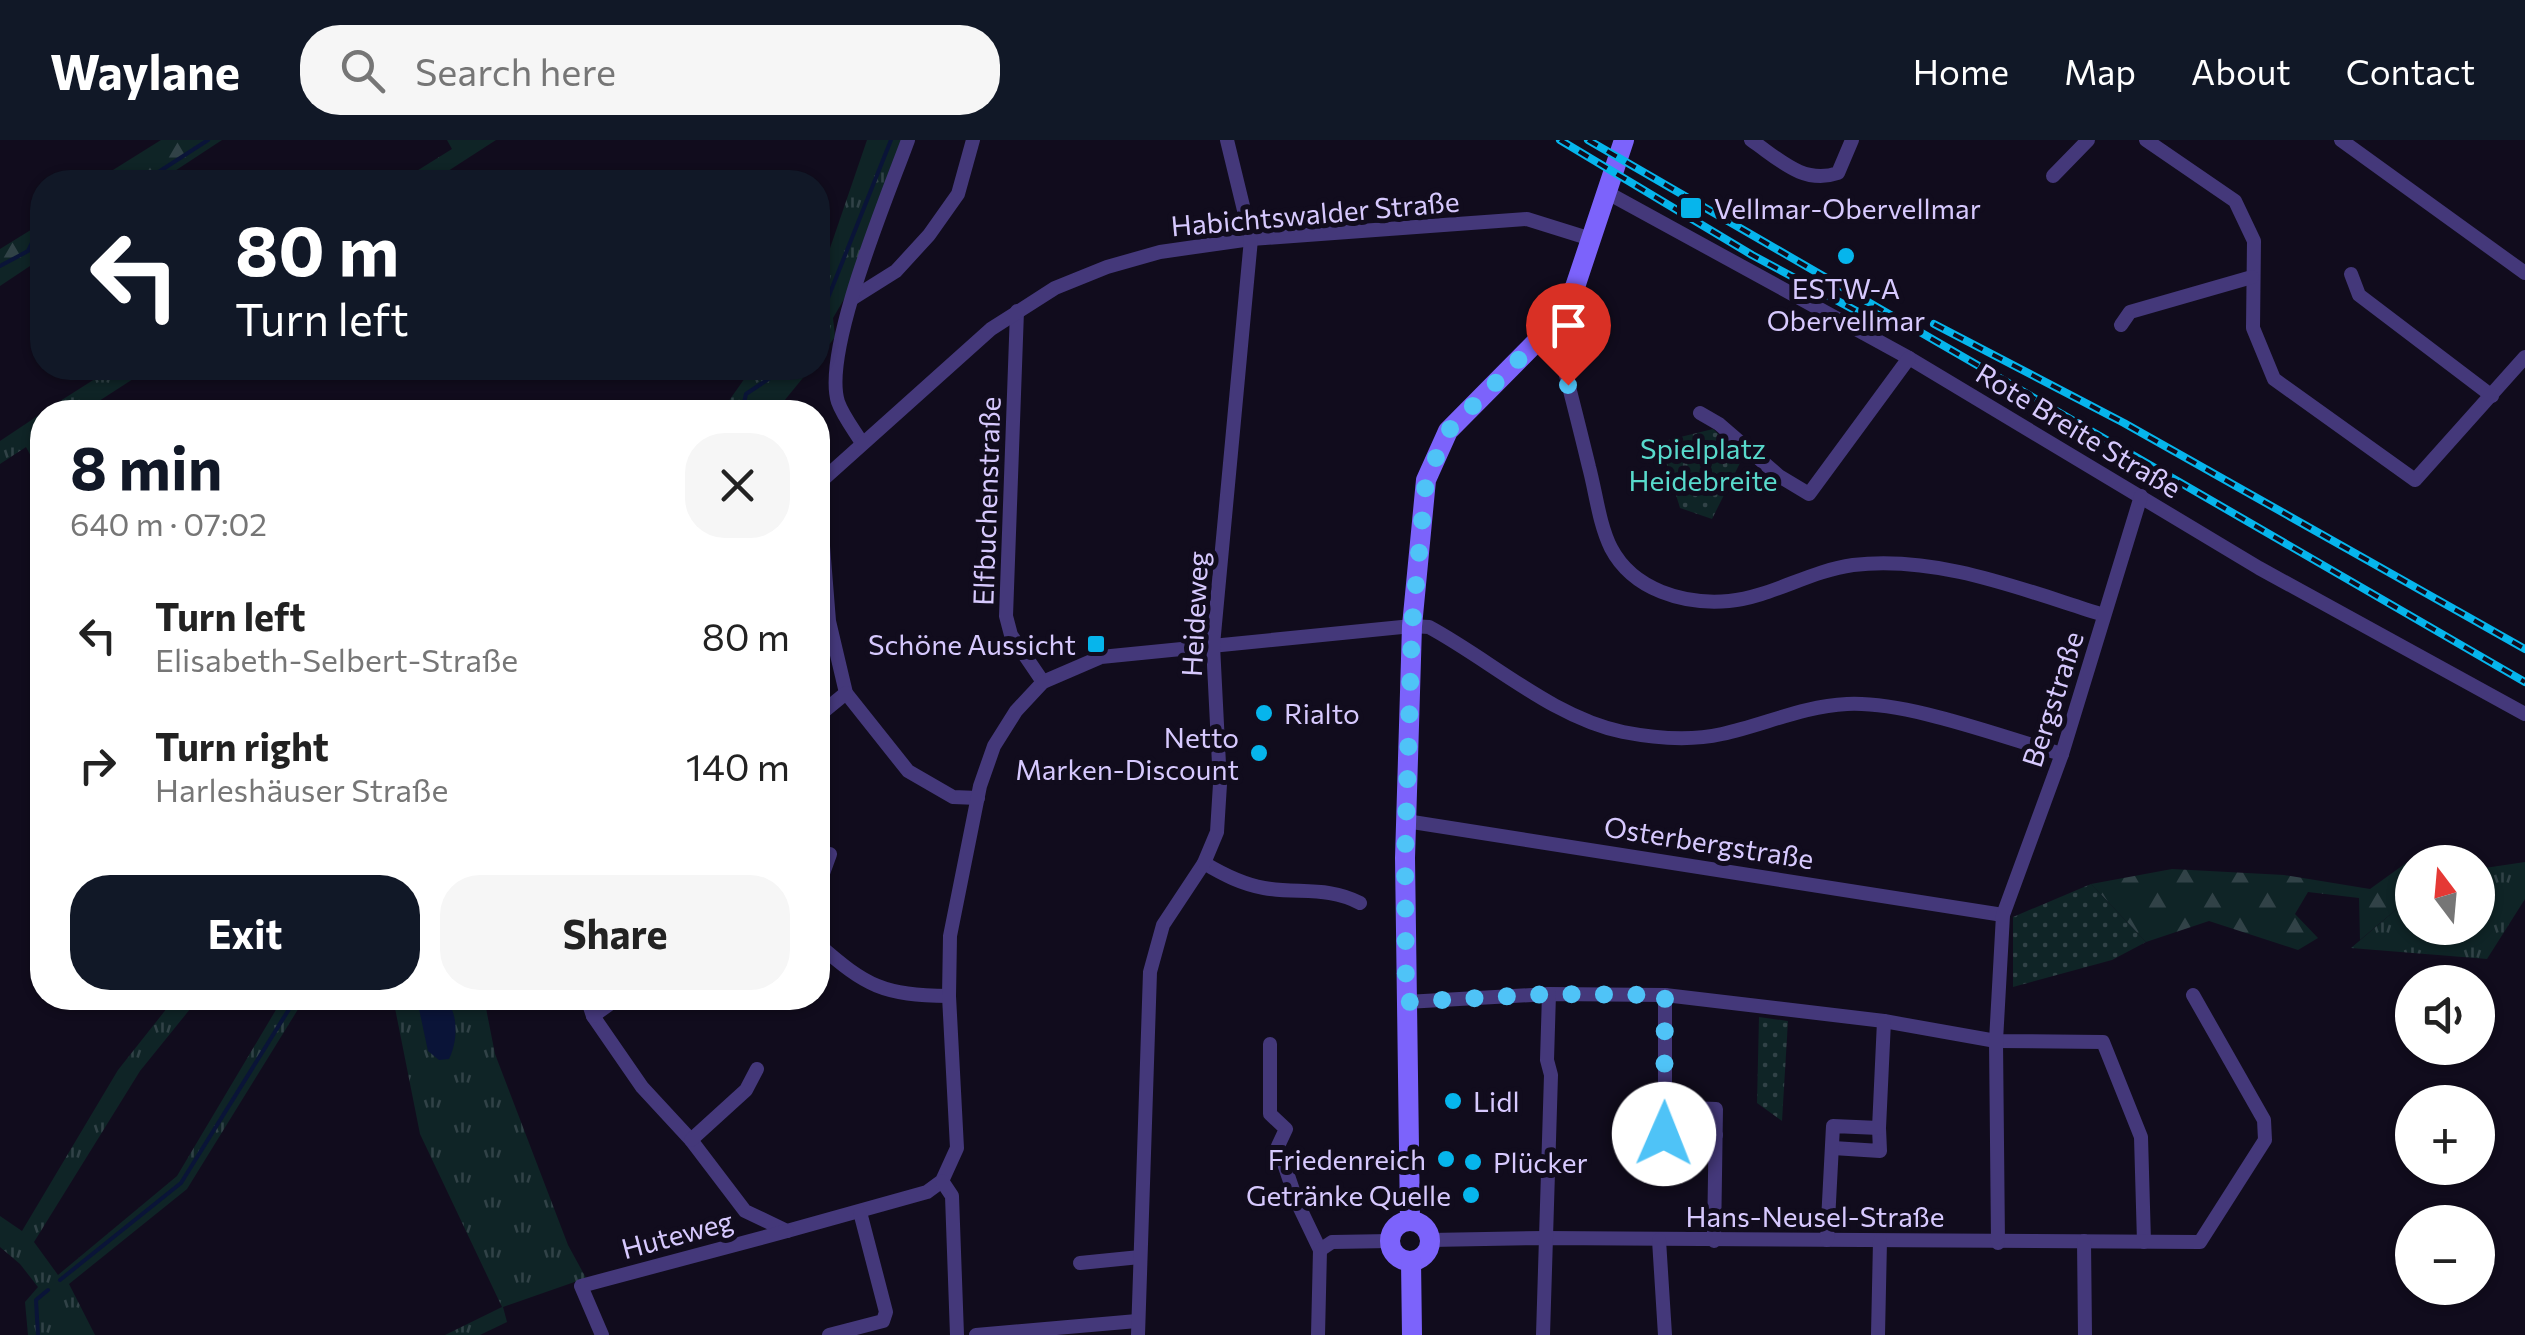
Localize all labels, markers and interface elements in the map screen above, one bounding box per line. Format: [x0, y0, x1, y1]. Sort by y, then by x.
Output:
search box [300, 25, 1000, 115]
text: Waylane [50, 41, 240, 100]
icon: search [335, 43, 390, 98]
text: Search here [415, 47, 616, 94]
text: Home [1913, 49, 2009, 92]
text: Map [2064, 49, 2136, 92]
text: About [2191, 49, 2291, 92]
text: Contact [2346, 49, 2475, 92]
street label: Habichtswalder Straße [1169, 183, 1461, 243]
place label: Vellmar-Obervellmar [1714, 191, 1981, 225]
marker: Vellmar-Obervellmar [1678, 195, 1704, 221]
text: 80 m [235, 205, 399, 290]
icon: left [70, 210, 200, 340]
marker: ESTW-A Obervellmar [1835, 245, 1857, 267]
place label: ESTW-A Obervellmar [1767, 271, 1925, 337]
pin [1526, 283, 1611, 386]
text: Turn left [235, 290, 409, 345]
icon: arrive [1541, 298, 1596, 353]
street label: Rote Breite Straße [1970, 355, 2188, 505]
street label: Elfbuchenstraße [965, 396, 1007, 606]
text: 8 min [70, 429, 222, 502]
park label: Spielplatz Heidebreite [1628, 431, 1778, 497]
button: close [685, 433, 790, 538]
text: 640 m · 07:02 [70, 503, 267, 543]
street label: Heideweg [1174, 550, 1214, 678]
text: Turn left [155, 592, 306, 639]
icon: left [70, 608, 125, 663]
text: 80 m [702, 612, 790, 659]
place label: Schöne Aussicht [868, 627, 1076, 661]
street label: Bergstraße [2014, 627, 2090, 771]
marker: Schöne Aussicht [1085, 633, 1107, 655]
text: Elisabeth-Selbert-Straße [155, 639, 518, 679]
place label: Rialto [1284, 696, 1360, 730]
marker: Rialto [1253, 702, 1275, 724]
place label: Netto Marken-Discount [1015, 720, 1239, 786]
text: Turn right [155, 722, 329, 769]
icon: right [70, 738, 125, 793]
text: 140 m [686, 742, 790, 789]
marker: Netto Marken-Discount [1248, 742, 1270, 764]
text: Harleshäuser Straße [155, 769, 448, 809]
street label: Osterbergstraße [1602, 809, 1816, 875]
north arrow [2395, 845, 2495, 945]
map controls [2395, 845, 2495, 1305]
button: Exit [70, 875, 420, 990]
button: Share [440, 875, 790, 990]
button: sound [2395, 965, 2495, 1065]
position arrow [1612, 1082, 1716, 1186]
place label: Lidl [1473, 1084, 1520, 1118]
button: + [2395, 1085, 2495, 1185]
marker: Lidl [1442, 1090, 1464, 1112]
place label: Friedenreich [1268, 1142, 1426, 1176]
place label: Plücker [1493, 1145, 1588, 1179]
marker: Friedenreich [1435, 1148, 1457, 1170]
marker: Plücker [1462, 1151, 1484, 1173]
place label: Getränke Quelle [1246, 1178, 1451, 1212]
marker: Getränke Quelle [1460, 1184, 1482, 1206]
street label: Hans-Neusel-Straße [1685, 1199, 1945, 1233]
street label: Huteweg [617, 1203, 737, 1265]
button: − [2395, 1205, 2495, 1305]

